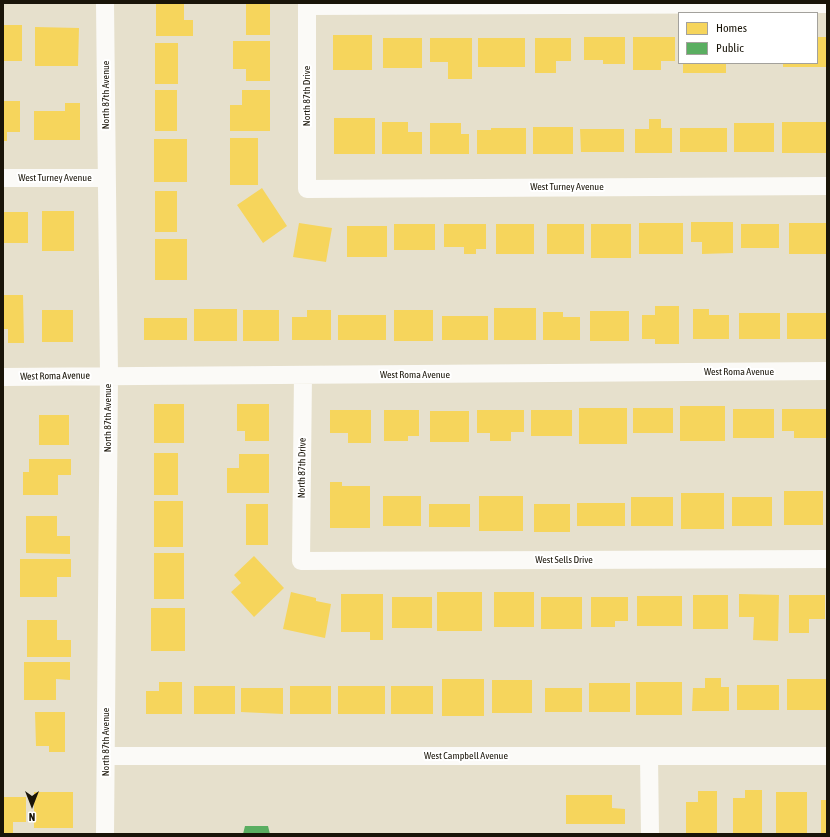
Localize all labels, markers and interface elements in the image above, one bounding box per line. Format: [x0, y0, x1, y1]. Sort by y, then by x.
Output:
legend [678, 12, 818, 64]
text: Homes [716, 21, 747, 35]
text: Public [716, 41, 744, 55]
street label: North 87th Avenue [100, 61, 112, 129]
street label: North 87th Drive [301, 66, 313, 126]
street label: West Turney Avenue [18, 172, 92, 184]
street label: West Turney Avenue [530, 181, 604, 193]
street label: West Roma Avenue [704, 366, 774, 378]
street label: West Roma Avenue [20, 369, 90, 383]
street label: West Roma Avenue [380, 369, 450, 381]
street label: North 87th Avenue [102, 384, 114, 452]
street label: North 87th Drive [295, 438, 309, 498]
street label: West Sells Drive [535, 554, 593, 566]
street label: North 87th Avenue [100, 708, 112, 776]
street label: West Campbell Avenue [424, 750, 508, 762]
north arrow [12, 785, 52, 825]
text: N [29, 811, 35, 823]

